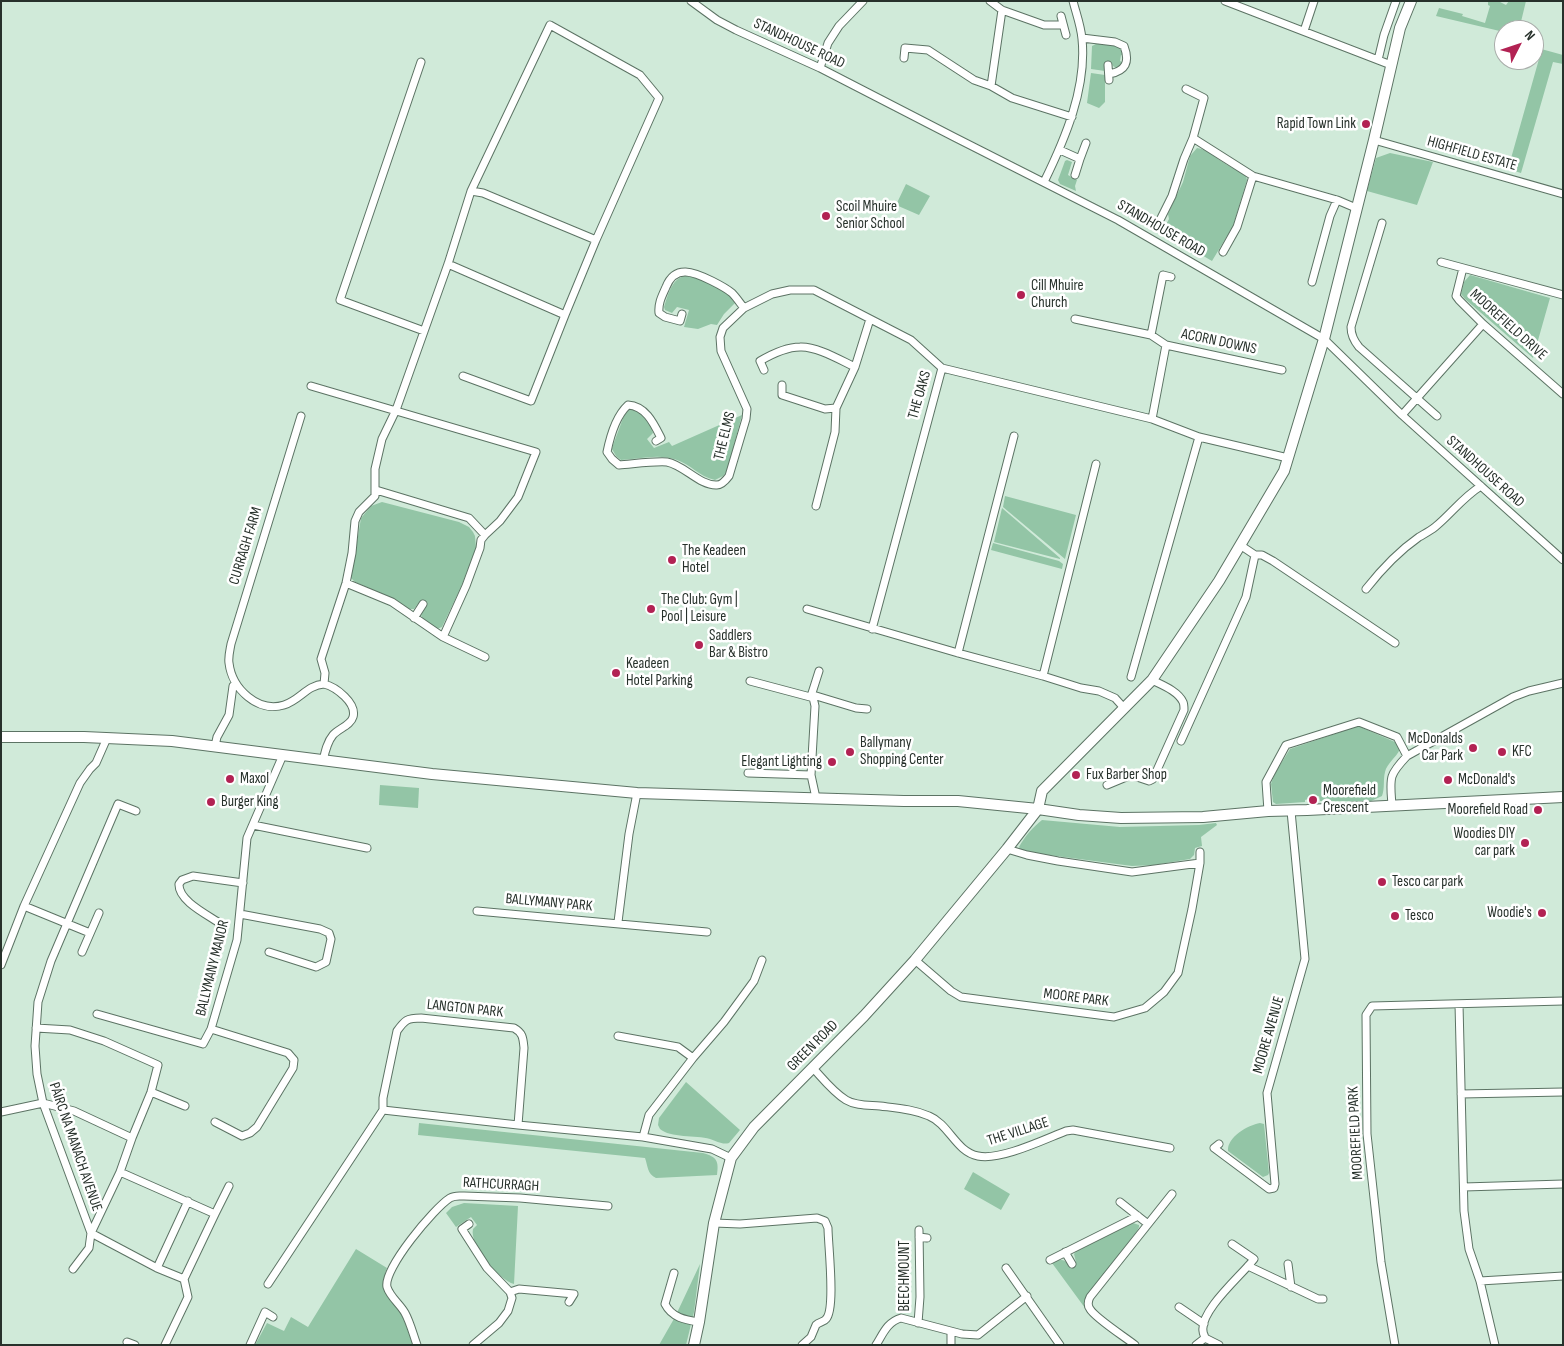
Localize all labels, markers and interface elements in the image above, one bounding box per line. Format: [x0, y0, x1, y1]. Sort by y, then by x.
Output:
street label: STANDHOUSE ROAD [751, 15, 847, 73]
north arrow [1494, 20, 1544, 70]
text: N [1521, 27, 1539, 44]
place label: Rapid Town Link [1277, 115, 1356, 133]
marker: Rapid Town Link [1360, 118, 1372, 130]
street label: HIGHFIELD ESTATE [1425, 133, 1519, 175]
street label: STANDHOUSE ROAD [1114, 197, 1208, 261]
place label: Scoil Mhuire Senior School [836, 198, 905, 233]
marker: Scoil Mhuire Senior School [820, 210, 832, 222]
place label: Cill Mhuire Church [1031, 277, 1084, 312]
street label: MOOREFIELD DRIVE [1466, 286, 1550, 364]
marker: Cill Mhuire Church [1015, 289, 1027, 301]
street label: ACORN DOWNS [1180, 325, 1258, 359]
street label: THE OAKS [905, 369, 935, 421]
street label: THE ELMS [710, 410, 740, 462]
street label: STANDHOUSE ROAD [1442, 432, 1528, 512]
street label: CURRAGH FARM [226, 505, 266, 587]
place label: The Keadeen Hotel [682, 542, 746, 577]
marker: The Keadeen Hotel [666, 554, 678, 566]
place label: The Club: Gym | Pool | Leisure [661, 591, 738, 626]
marker: The Club: Gym | Pool | Leisure [645, 603, 657, 615]
place label: Saddlers Bar & Bistro [709, 627, 768, 662]
marker: Saddlers Bar & Bistro [693, 639, 705, 651]
place label: Keadeen Hotel Parking [626, 655, 693, 690]
marker: Keadeen Hotel Parking [610, 667, 622, 679]
place label: McDonalds Car Park [1408, 730, 1463, 765]
place label: Ballymany Shopping Center [860, 734, 944, 769]
marker: McDonalds Car Park [1467, 742, 1479, 754]
place label: KFC [1512, 743, 1532, 761]
marker: Ballymany Shopping Center [844, 746, 856, 758]
marker: KFC [1496, 746, 1508, 758]
place label: Elegant Lighting [741, 753, 822, 771]
marker: Elegant Lighting [826, 756, 838, 768]
place label: Fux Barber Shop [1086, 766, 1167, 784]
marker: Fux Barber Shop [1070, 769, 1082, 781]
place label: Maxol [240, 770, 269, 788]
place label: McDonald's [1458, 771, 1515, 789]
marker: Maxol [224, 773, 236, 785]
marker: McDonald's [1442, 774, 1454, 786]
place label: Moorefield Crescent [1323, 782, 1376, 817]
place label: Burger King [221, 793, 279, 811]
marker: Moorefield Crescent [1307, 794, 1319, 806]
marker: Burger King [205, 796, 217, 808]
place label: Moorefield Road [1448, 801, 1528, 819]
marker: Moorefield Road [1532, 804, 1544, 816]
place label: Woodies DIY car park [1454, 825, 1515, 860]
marker: Woodies DIY car park [1519, 837, 1531, 849]
place label: Tesco car park [1392, 873, 1463, 891]
marker: Tesco car park [1376, 876, 1388, 888]
street label: BALLYMANY PARK [505, 890, 593, 916]
place label: Woodie's [1487, 904, 1532, 922]
place label: Tesco [1405, 907, 1434, 925]
marker: Woodie's [1536, 907, 1548, 919]
marker: Tesco [1389, 910, 1401, 922]
street label: BALLYMANY MANOR [192, 918, 234, 1018]
street label: MOORE PARK [1042, 985, 1110, 1011]
street label: MOORE AVENUE [1249, 994, 1289, 1076]
street label: LANGTON PARK [426, 996, 504, 1022]
street label: GREEN ROAD [784, 1017, 842, 1075]
street label: PÁIRC NA MANACH AVENUE [44, 1080, 106, 1214]
street label: MOOREFIELD PARK [1345, 1086, 1367, 1180]
street label: THE VILLAGE [985, 1114, 1051, 1150]
street label: RATHCURRAGH [462, 1174, 540, 1196]
street label: BEECHMOUNT [896, 1240, 914, 1312]

